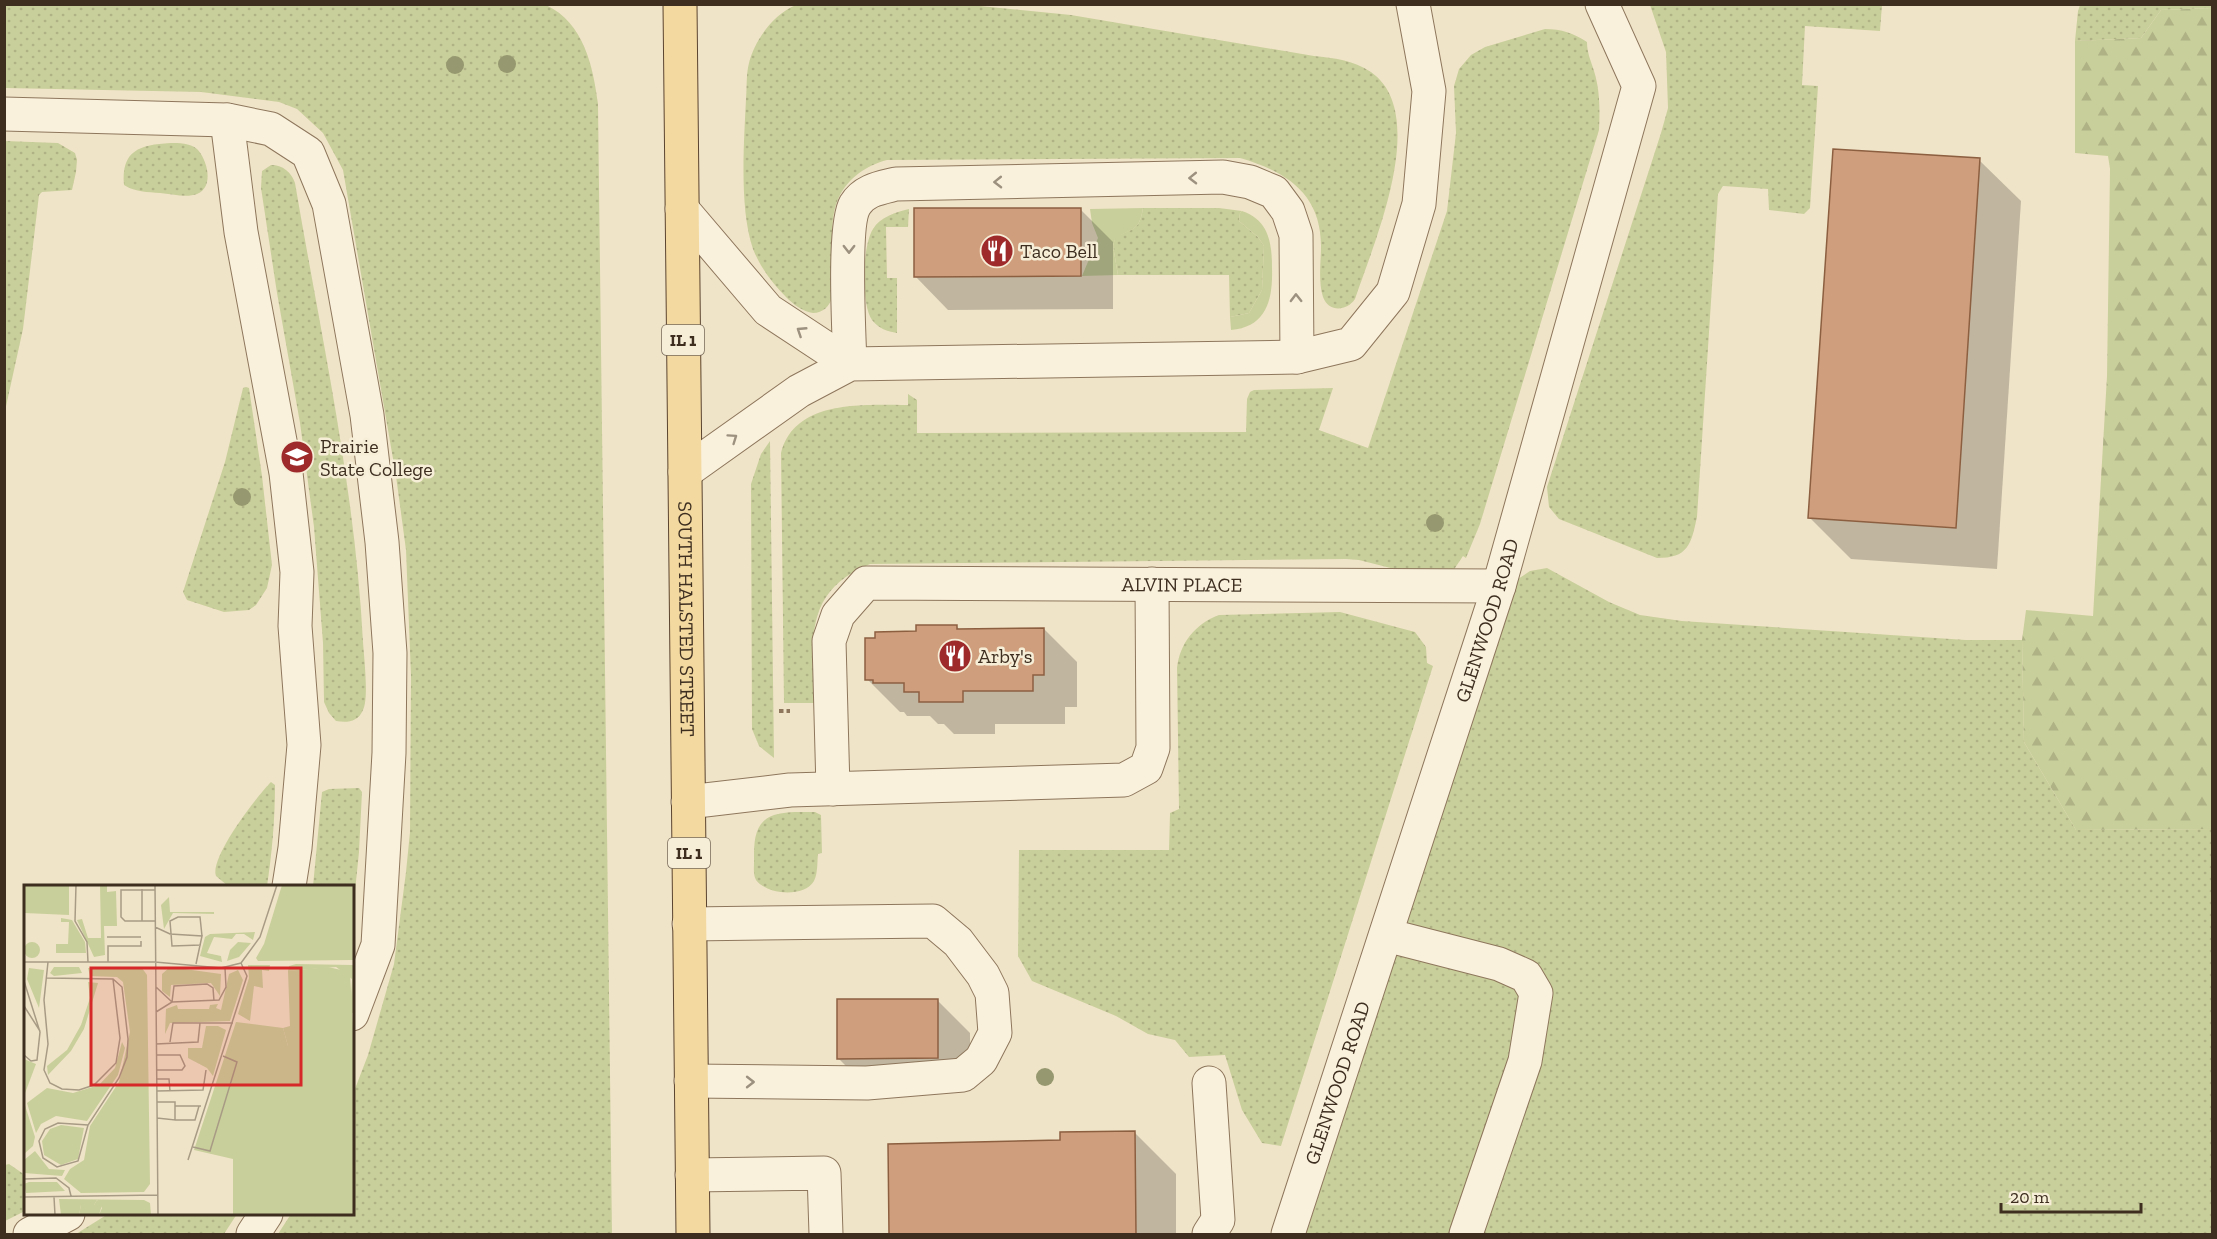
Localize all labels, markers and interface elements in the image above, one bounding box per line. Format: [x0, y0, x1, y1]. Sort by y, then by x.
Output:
one-way arrow [1189, 172, 1198, 184]
one-way arrow [994, 175, 1003, 188]
restaurant icon: Taco Bell [979, 233, 1015, 269]
place label: Taco Bell [1020, 239, 1098, 263]
one-way arrow [843, 244, 855, 253]
one-way arrow [1290, 294, 1303, 303]
road number: IL 1 [662, 325, 704, 355]
one-way arrow [797, 327, 807, 339]
place label: Prairie State College [320, 434, 433, 481]
one-way arrow [726, 434, 737, 445]
school or university icon: Prairie State College [279, 439, 315, 475]
street label: SOUTH HALSTED STREET [673, 501, 700, 737]
street label: GLENWOOD ROAD [1450, 536, 1524, 705]
street label: ALVIN PLACE [1122, 572, 1242, 597]
restaurant icon: Arby's [937, 638, 973, 674]
place label: Arby's [978, 644, 1033, 668]
road number: IL 1 [668, 838, 710, 868]
inset map [24, 885, 354, 1215]
street label: GLENWOOD ROAD [1299, 998, 1375, 1168]
one-way arrow [745, 1076, 754, 1088]
scale bar [2001, 1176, 2140, 1214]
text: 20 m [2010, 1186, 2050, 1208]

